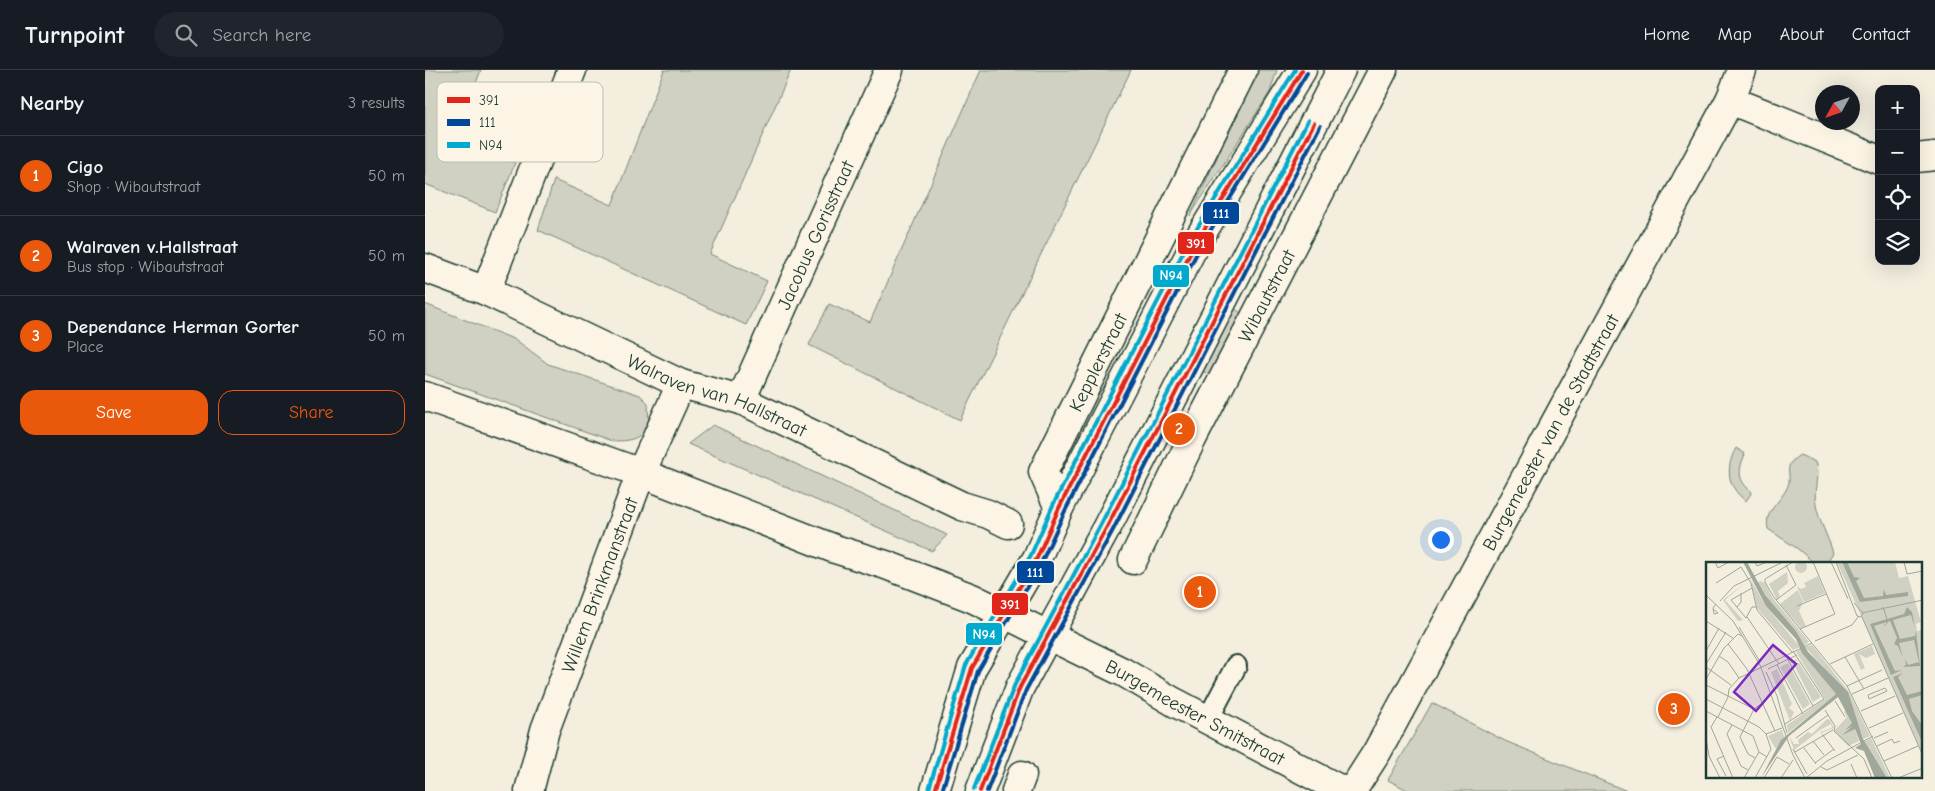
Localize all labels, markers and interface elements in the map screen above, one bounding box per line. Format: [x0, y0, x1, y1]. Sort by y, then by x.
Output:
search box [154, 12, 504, 57]
text: Turnpoint [25, 21, 124, 49]
icon: search [172, 21, 200, 49]
text: Search here [212, 24, 311, 46]
text: Home [1643, 24, 1690, 45]
text: Map [1718, 24, 1752, 45]
text: About [1780, 24, 1824, 45]
text: Contact [1852, 24, 1910, 45]
legend [437, 82, 603, 162]
north arrow [1815, 85, 1860, 130]
map controls [1875, 85, 1920, 265]
button: + [1875, 85, 1920, 130]
text: Nearby [20, 91, 84, 115]
text: 391 [479, 92, 499, 109]
text: 3 results [348, 94, 405, 112]
text: 111 [479, 114, 496, 131]
button: − [1875, 130, 1920, 175]
text: N94 [479, 137, 503, 154]
text: Cigo [67, 156, 103, 178]
street label: Jacobus Gorisstraat [773, 157, 859, 313]
text: 1 [33, 167, 39, 185]
text: 50 m [368, 167, 405, 185]
button: locate [1875, 175, 1920, 220]
text: Shop · Wibautstraat [67, 178, 200, 196]
line badge: 111 [1202, 201, 1240, 225]
text: 111 [1213, 205, 1229, 222]
button: layers [1875, 220, 1920, 265]
line badge: 391 [1177, 231, 1215, 255]
text: 391 [1186, 235, 1206, 252]
text: Walraven v.Hallstraat [67, 236, 238, 258]
street label: Wibautstraat [1234, 245, 1300, 346]
text: 2 [32, 247, 40, 265]
text: 50 m [368, 247, 405, 265]
text: Bus stop · Wibautstraat [67, 258, 224, 276]
line badge: N94 [1152, 264, 1190, 288]
text: N94 [1159, 267, 1183, 284]
street label: Kepplerstraat [1065, 309, 1132, 416]
street label: Burgemeester van de Stadtstraat [1478, 310, 1624, 555]
text: Dependance Herman Gorter [67, 316, 299, 338]
text: 3 [32, 327, 40, 345]
text: 50 m [368, 327, 405, 345]
text: Place [67, 338, 103, 356]
street label: Walraven van Hallstraat [623, 350, 810, 442]
button: Save [20, 390, 208, 435]
button: Share [218, 390, 405, 435]
pin: 2 [1163, 410, 1195, 448]
street label: Willem Brinkmanstraat [557, 494, 643, 676]
your location [1428, 527, 1454, 553]
line badge: 111 [1016, 560, 1055, 584]
inset map [1706, 562, 1923, 778]
text: 111 [1027, 564, 1043, 581]
pin: 1 [1184, 573, 1216, 611]
line badge: 391 [991, 592, 1029, 616]
text: 391 [1000, 596, 1020, 613]
line badge: N94 [965, 622, 1003, 646]
text: N94 [972, 626, 996, 643]
street label: Burgemeester Smitstraat [1102, 655, 1289, 771]
pin: 3 [1658, 690, 1690, 728]

